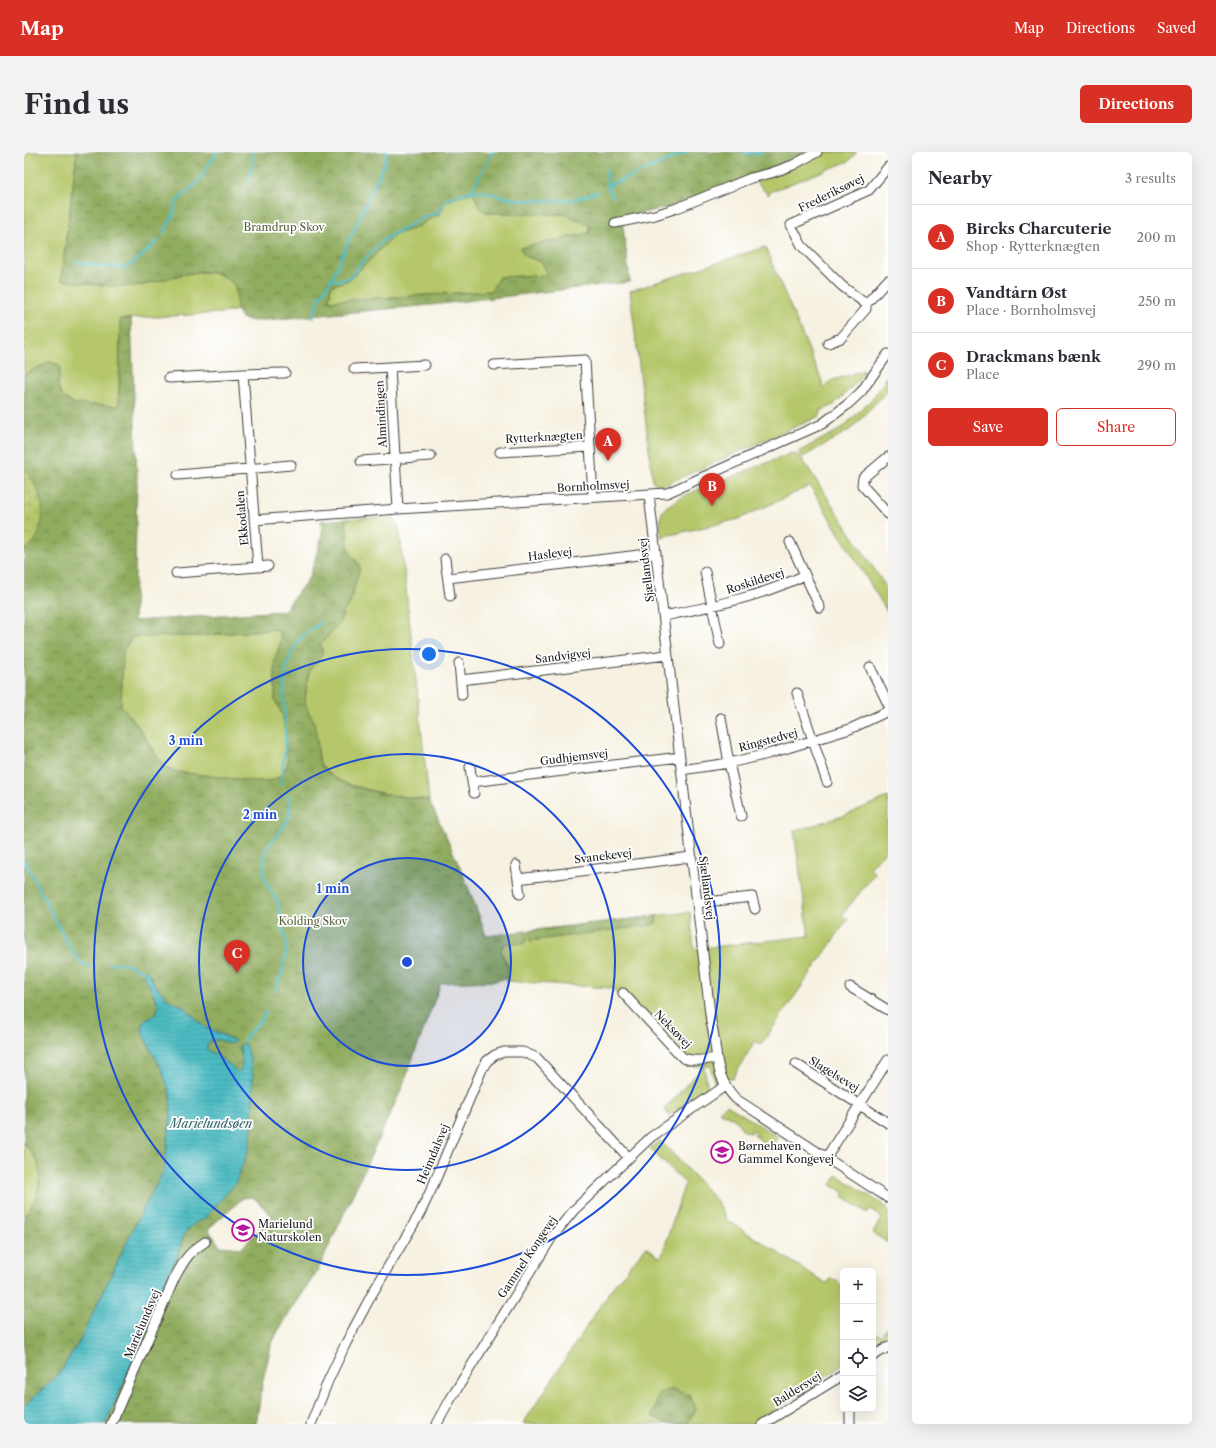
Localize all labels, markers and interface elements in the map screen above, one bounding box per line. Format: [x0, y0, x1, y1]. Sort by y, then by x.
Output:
text: Map [20, 17, 64, 40]
text: Map [1014, 19, 1044, 37]
text: Directions [1066, 19, 1135, 37]
text: Saved [1157, 19, 1196, 37]
button: Directions [1080, 85, 1192, 123]
text: Find us [24, 87, 129, 121]
text: Nearby [928, 168, 992, 188]
text: 3 results [1125, 170, 1176, 186]
street label: Frederiksøvej [796, 171, 866, 215]
text: Bircks Charcuterie [966, 219, 1112, 238]
park label: Bramdrup Skov [244, 220, 326, 234]
text: A [936, 229, 946, 245]
text: 200 m [1136, 229, 1176, 245]
text: Shop · Rytterknægten [966, 238, 1100, 254]
text: Vandtårn Øst [966, 283, 1067, 302]
text: B [936, 293, 946, 309]
text: 250 m [1138, 293, 1176, 309]
text: Place · Bornholmsvej [966, 302, 1096, 318]
text: Drackmans bænk [966, 347, 1101, 366]
text: C [936, 357, 946, 373]
text: 290 m [1137, 357, 1176, 373]
text: Place [966, 366, 999, 382]
street label: Almindingen [372, 380, 390, 449]
button: Save [928, 408, 1048, 446]
button: Share [1056, 408, 1176, 446]
street label: Rytterknægten [505, 428, 583, 446]
pin: A [595, 428, 621, 461]
pin: B [699, 473, 725, 506]
street label: Bornholmsvej [556, 477, 630, 495]
street label: Ekkodalen [233, 490, 251, 546]
street label: Sjællandsvej [635, 537, 657, 603]
street label: Haslevej [527, 544, 573, 564]
street label: Roskildevej [724, 565, 786, 597]
your location [419, 644, 439, 664]
street label: Sandvigvej [534, 646, 592, 666]
street label: Ringstedvej [737, 725, 799, 755]
text: 3 min [169, 733, 204, 748]
street label: Gudhjemsvej [539, 746, 609, 768]
text: 2 min [243, 807, 278, 822]
street label: Svanekevej [573, 846, 633, 866]
street label: Sjællandsvej [696, 855, 718, 921]
text: 1 min [317, 881, 350, 896]
park label: Kolding Skov [279, 914, 348, 928]
pin: C [224, 940, 250, 973]
centre of rings [400, 955, 414, 969]
street label: Neksøvej [651, 1007, 695, 1051]
street label: Slagelsevej [806, 1053, 862, 1095]
water label: Marielundsøen [168, 1116, 252, 1131]
street label: Heimdalsvej [414, 1122, 452, 1186]
school or university icon: Børnehaven Gammel Kongevej [709, 1139, 735, 1165]
place label: Børnehaven Gammel Kongevej [738, 1139, 834, 1166]
street label: Gammel Kongevej [494, 1213, 560, 1301]
school or university icon: Marielund Naturskolen [230, 1217, 256, 1243]
place label: Marielund Naturskolen [258, 1217, 322, 1244]
map controls [840, 1268, 876, 1412]
button: + [840, 1268, 876, 1304]
street label: Marielundsvej [121, 1287, 163, 1361]
button: − [840, 1304, 876, 1340]
button: locate [840, 1340, 876, 1376]
street label: Baldersvej [770, 1369, 824, 1409]
button: layers [840, 1376, 876, 1412]

